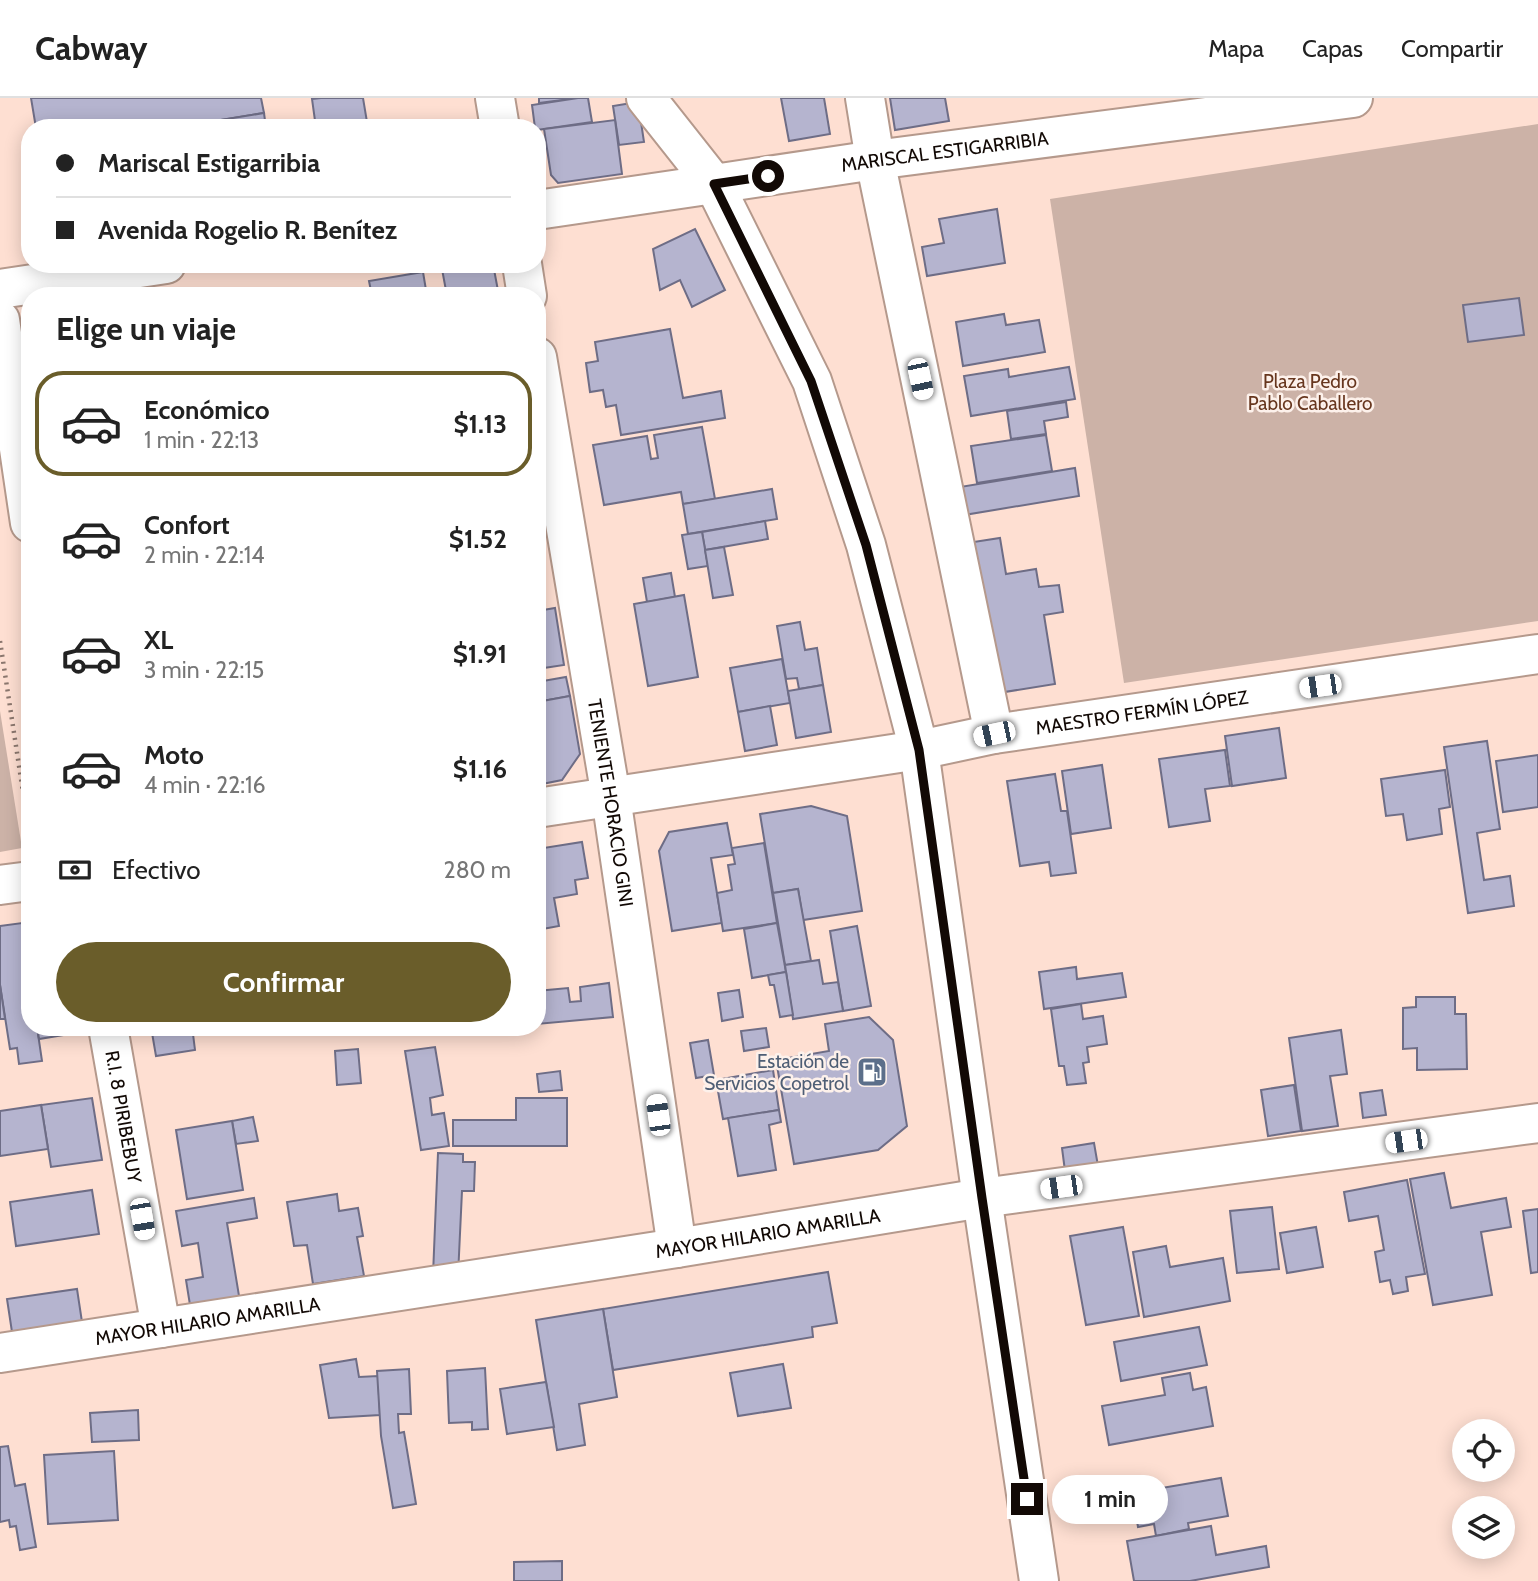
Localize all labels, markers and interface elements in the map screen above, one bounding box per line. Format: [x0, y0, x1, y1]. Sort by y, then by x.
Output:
text: Cabway [35, 28, 147, 68]
text: Mapa [1208, 34, 1264, 63]
text: Capas [1302, 34, 1363, 63]
text: Compartir [1401, 34, 1503, 63]
street label: MARISCAL ESTIGARRIBIA [840, 127, 1050, 177]
text: Mariscal Estigarribia [98, 147, 320, 179]
route start [752, 160, 784, 192]
text: Avenida Rogelio R. Benítez [98, 214, 397, 246]
text: Elige un viaje [56, 309, 236, 348]
car [906, 356, 935, 402]
park label: Plaza Pedro Pablo Caballero [1248, 370, 1372, 415]
icon: car [60, 392, 123, 455]
text: Económico [144, 394, 270, 426]
text: $1.13 [453, 408, 507, 440]
text: 1 min · 22:13 [144, 426, 259, 454]
icon: car [60, 507, 123, 570]
text: Confort [144, 509, 230, 541]
text: $1.52 [449, 523, 507, 555]
text: 2 min · 22:14 [144, 541, 265, 569]
icon: car [60, 622, 123, 685]
text: XL [144, 624, 173, 656]
text: $1.91 [453, 638, 507, 670]
text: 3 min · 22:15 [144, 656, 264, 684]
car [1298, 673, 1343, 699]
street label: MAESTRO FERMÍN LÓPEZ [1034, 686, 1250, 740]
street label: TENIENTE HORACIO GINI [583, 697, 638, 908]
car [972, 719, 1017, 749]
icon: car [60, 737, 123, 800]
text: Moto [144, 739, 204, 771]
text: $1.16 [453, 753, 507, 785]
text: 4 min · 22:16 [144, 771, 266, 799]
icon: cash [56, 851, 94, 889]
text: Efectivo [112, 854, 201, 886]
text: 280 m [444, 856, 511, 884]
button: Confirmar [56, 942, 511, 1022]
street label: R.I. 8 PIRIBEBUY [100, 1049, 146, 1185]
place label: Estación de Servicios Copetrol [704, 1050, 850, 1095]
fuel station icon: Estación de Servicios Copetrol [855, 1055, 889, 1089]
car [645, 1093, 672, 1137]
car [1384, 1128, 1429, 1154]
car [1039, 1174, 1084, 1200]
car [129, 1196, 156, 1242]
street label: MAYOR HILARIO AMARILLA [654, 1204, 882, 1263]
street label: MAYOR HILARIO AMARILLA [93, 1292, 322, 1350]
map controls [1452, 1419, 1515, 1559]
button: locate [1452, 1419, 1515, 1482]
callout: 1 min [1052, 1474, 1167, 1524]
route end [1011, 1483, 1043, 1515]
text: 1 min [1084, 1485, 1136, 1513]
button: layers [1452, 1496, 1515, 1559]

